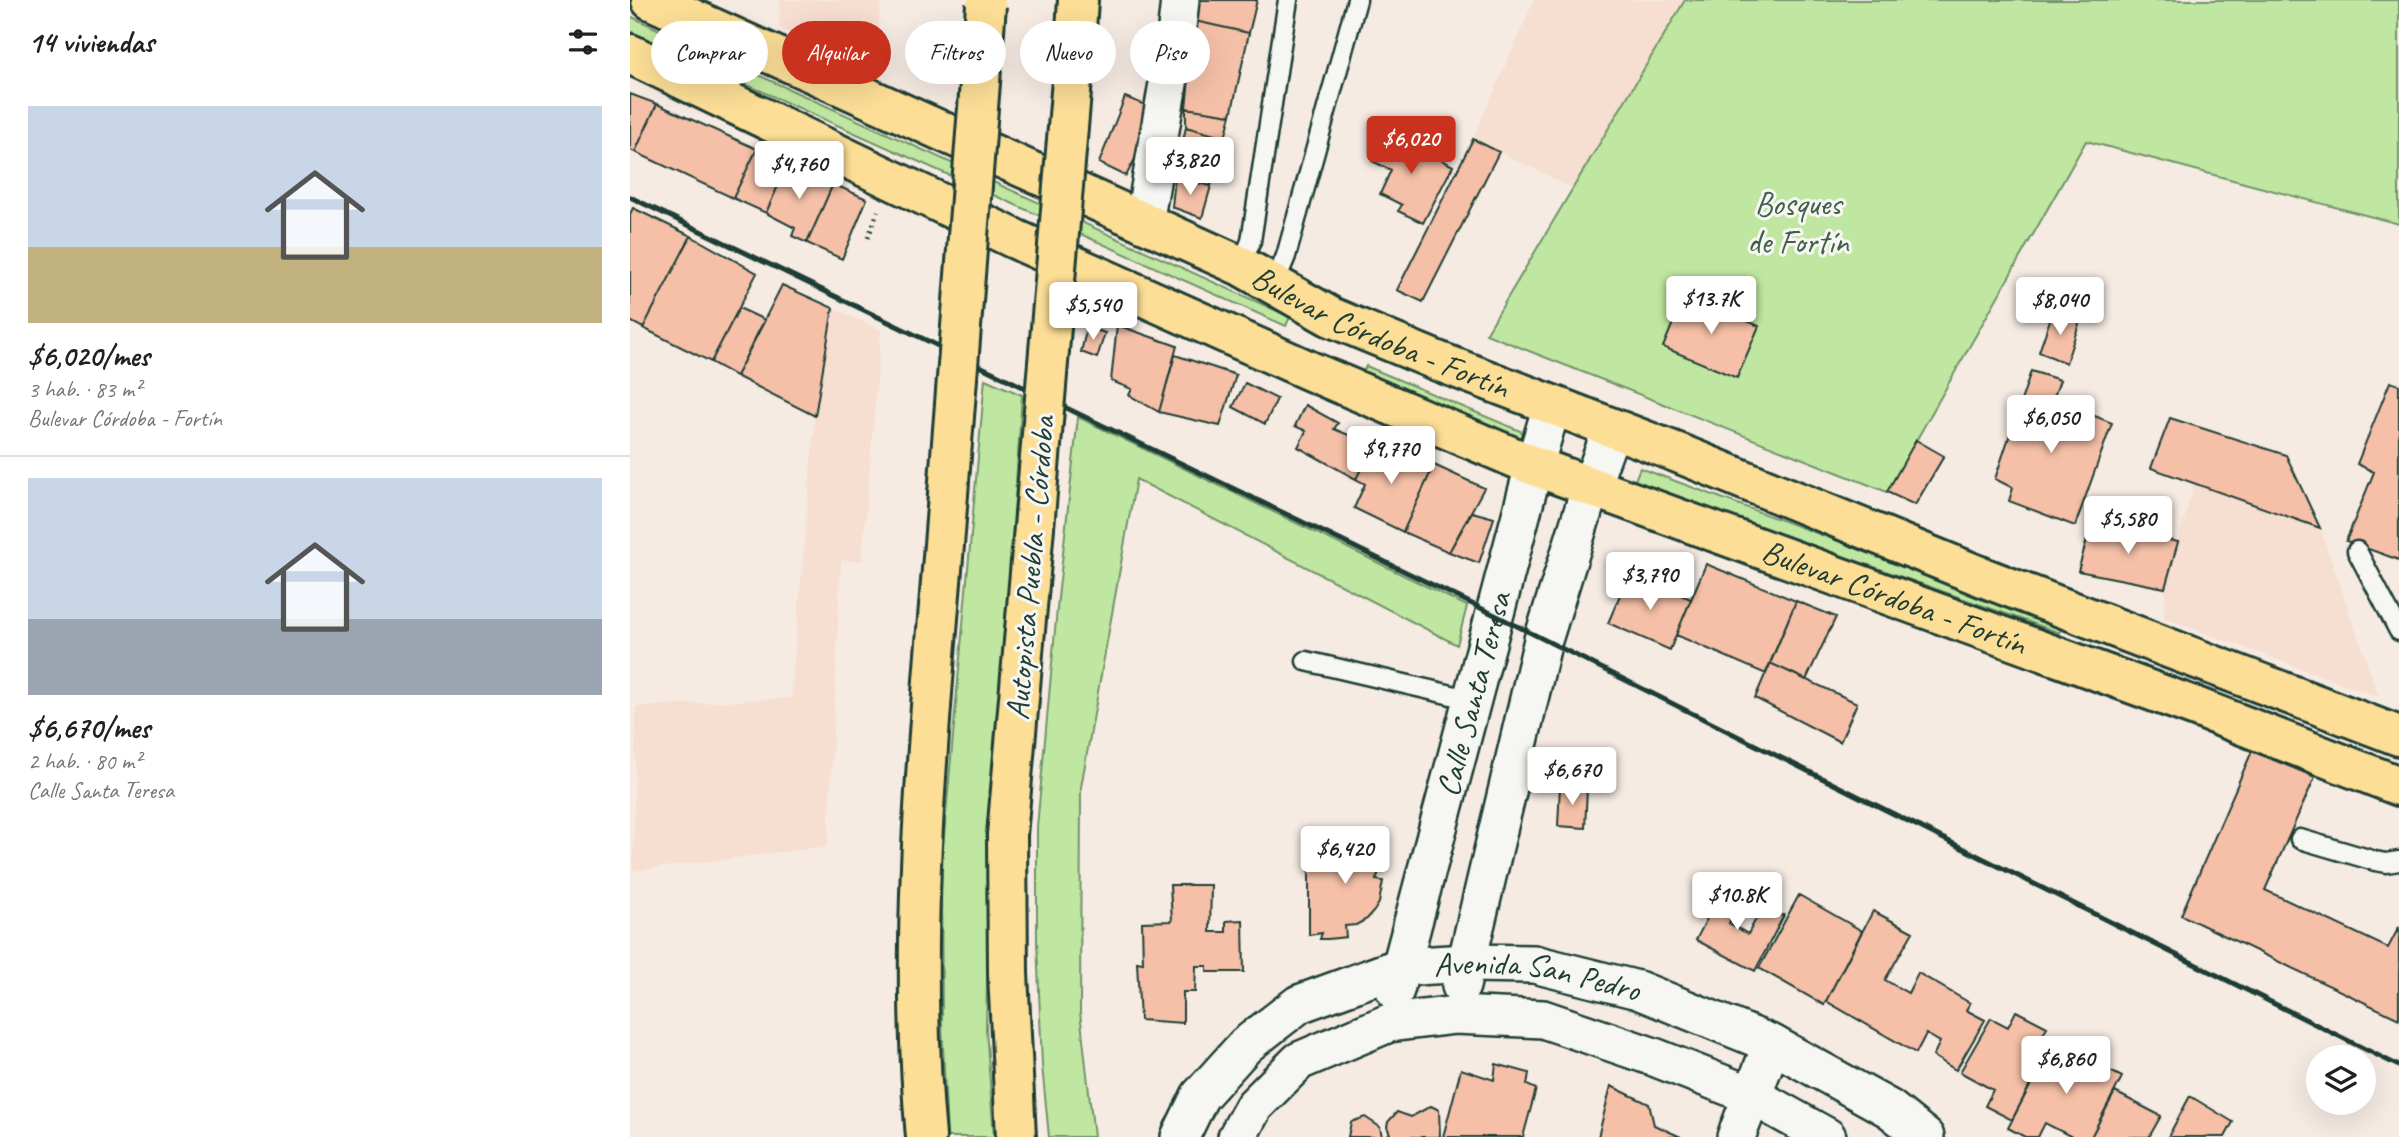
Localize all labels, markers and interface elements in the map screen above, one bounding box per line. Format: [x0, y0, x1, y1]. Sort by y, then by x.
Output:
chip: Comprar [651, 21, 768, 84]
chip: Alquilar [782, 21, 891, 84]
chip: Filtros [905, 21, 1006, 84]
chip: Nuevo [1020, 21, 1116, 84]
chip: Piso [1130, 21, 1210, 84]
text: 14 viviendas [28, 23, 154, 61]
icon: filters [564, 23, 602, 61]
pin: $6,020 [1354, 116, 1468, 176]
text: $6,020 [1383, 124, 1439, 153]
pin: $3,820 [1133, 138, 1247, 197]
pin: $4,760 [742, 142, 856, 201]
text: $3,820 [1162, 145, 1218, 174]
text: $4,760 [771, 149, 827, 178]
icon: home [252, 152, 378, 278]
park label: Bosques de Fortín [1747, 183, 1850, 263]
street label: Bulevar Córdoba - Fortín [1244, 255, 1516, 408]
pin: $13.7K [1654, 276, 1768, 336]
pin: $8,040 [2003, 278, 2117, 337]
pin: $5,540 [1036, 282, 1150, 342]
text: $13.7K [1682, 284, 1740, 313]
text: $8,040 [2032, 285, 2088, 314]
text: $5,540 [1065, 290, 1121, 319]
text: $6,020/mes [28, 337, 150, 375]
text: 3 hab. · 83 m² [28, 375, 141, 404]
pin: $6,050 [1994, 396, 2108, 455]
text: $6,050 [2023, 403, 2079, 432]
text: Bulevar Córdoba - Fortín [28, 404, 222, 433]
street label: Autopista Puebla - Córdoba [996, 413, 1064, 722]
pin: $9,770 [1334, 426, 1448, 486]
text: $9,770 [1363, 434, 1419, 463]
pin: $5,580 [2071, 496, 2185, 556]
text: $5,580 [2100, 504, 2156, 533]
icon: home [252, 524, 378, 650]
street label: Bulevar Córdoba - Fortín [1756, 530, 2033, 665]
pin: $3,790 [1593, 552, 1707, 612]
text: $3,790 [1622, 560, 1678, 589]
street label: Calle Santa Teresa [1426, 585, 1521, 801]
text: $6,670/mes [28, 709, 150, 747]
text: 2 hab. · 80 m² [28, 747, 141, 776]
pin: $6,670 [1515, 748, 1629, 807]
text: $6,670 [1543, 755, 1601, 784]
text: Calle Santa Teresa [28, 776, 174, 805]
pin: $6,420 [1288, 826, 1402, 886]
text: $6,420 [1317, 834, 1373, 863]
pin: $10.8K [1680, 872, 1794, 932]
text: $10.8K [1708, 880, 1766, 909]
street label: Avenida San Pedro [1432, 942, 1646, 1011]
pin: $6,860 [2009, 1036, 2123, 1096]
text: $6,860 [2037, 1044, 2095, 1073]
map controls [2306, 1045, 2376, 1115]
button: layers [2306, 1045, 2376, 1115]

